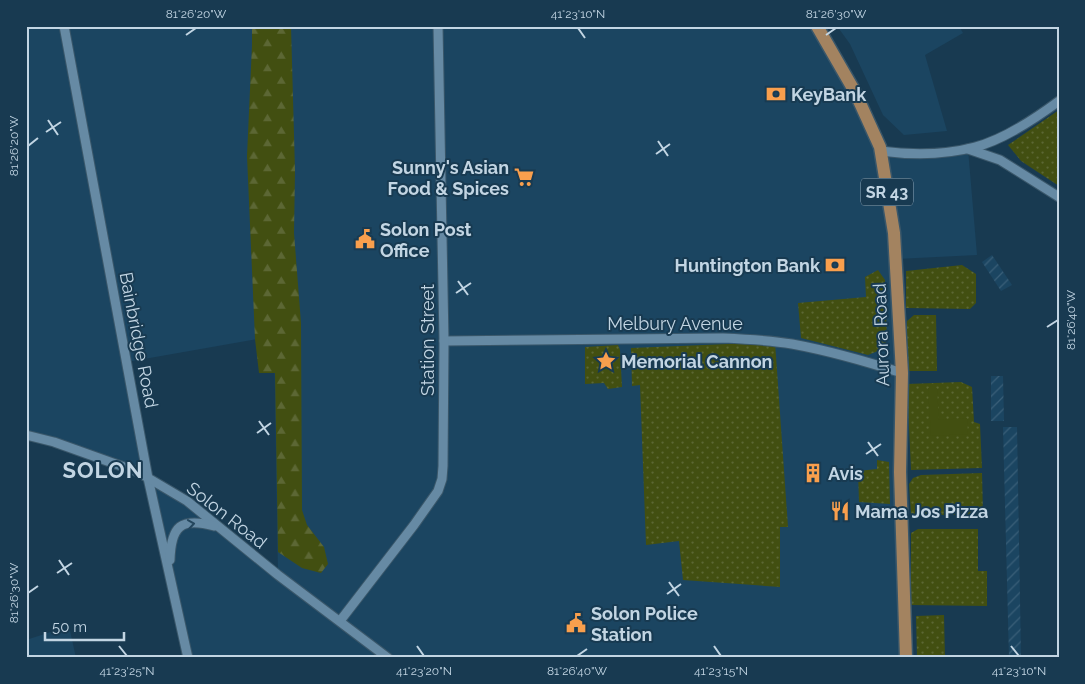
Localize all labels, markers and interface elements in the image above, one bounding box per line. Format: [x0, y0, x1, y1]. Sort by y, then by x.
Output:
text: 81°26'20"W [166, 7, 227, 21]
text: 41°23'10"N [551, 7, 605, 21]
text: 81°26'30"W [806, 7, 867, 21]
bank icon: KeyBank [765, 83, 787, 105]
place label: KeyBank [791, 84, 867, 105]
text: 81°26'20"W [7, 115, 21, 176]
place label: Sunny's Asian Food & Spices [388, 157, 509, 199]
supermarket icon: Sunny's Asian Food & Spices [513, 166, 535, 188]
road number: SR 43 [861, 178, 913, 206]
place label: Solon Post Office [380, 219, 472, 261]
public building icon: Solon Post Office [354, 228, 376, 250]
bank icon: Huntington Bank [824, 254, 846, 276]
place label: Huntington Bank [674, 255, 821, 276]
street label: Bainbridge Road [116, 270, 162, 410]
street label: Aurora Road [869, 283, 893, 387]
street label: Station Street [417, 284, 438, 396]
text: 81°26'40"W [1064, 290, 1078, 350]
street label: Melbury Avenue [607, 313, 743, 334]
place icon: Memorial Cannon [595, 350, 617, 372]
place label: Memorial Cannon [621, 351, 773, 372]
district label: SOLON [62, 457, 144, 483]
building icon: Avis [802, 462, 824, 484]
place label: Avis [828, 463, 863, 484]
street label: Solon Road [183, 477, 271, 553]
restaurant icon: Mama Jos Pizza [829, 500, 851, 522]
place label: Mama Jos Pizza [855, 501, 988, 522]
one-way arrow [188, 519, 196, 530]
text: 81°26'30"W [7, 562, 21, 623]
place label: Solon Police Station [591, 603, 698, 645]
scale bar [45, 609, 124, 641]
public building icon: Solon Police Station [565, 612, 587, 634]
text: 50 m [52, 618, 87, 636]
text: 41°23'25"N [99, 664, 155, 678]
text: 41°23'20"N [396, 664, 452, 678]
text: 81°26'40"W [547, 664, 607, 678]
text: 41°23'15"N [694, 664, 748, 678]
text: 41°23'10"N [992, 664, 1046, 678]

